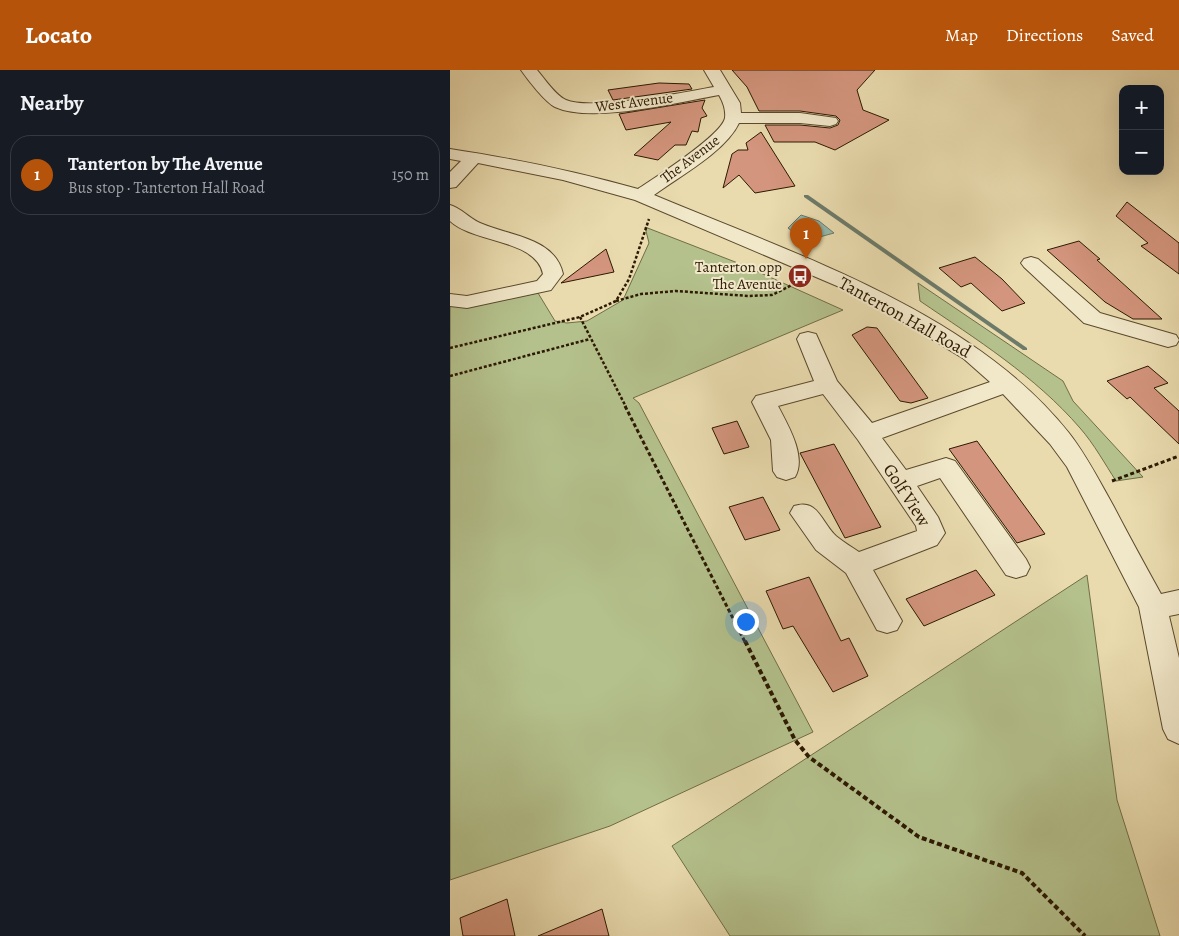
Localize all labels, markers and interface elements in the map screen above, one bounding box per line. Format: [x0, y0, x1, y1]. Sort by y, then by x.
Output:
text: Locato [25, 19, 92, 51]
text: Map [945, 23, 978, 47]
text: Directions [1006, 23, 1083, 47]
text: Saved [1111, 23, 1154, 47]
map controls [1119, 85, 1164, 175]
button: + [1119, 85, 1164, 130]
street label: West Avenue [593, 87, 674, 117]
text: Nearby [20, 89, 83, 117]
street label: The Avenue [656, 130, 724, 188]
button: − [1119, 130, 1164, 175]
text: Tanterton by The Avenue [68, 151, 263, 177]
text: 1 [34, 164, 40, 186]
text: 150 m [392, 164, 429, 186]
text: Bus stop · Tanterton Hall Road [68, 177, 265, 199]
pin: 1 [790, 218, 822, 259]
place label: Tanterton opp The Avenue [695, 257, 782, 294]
bus stop icon: Tanterton opp The Avenue [787, 263, 813, 289]
street label: Tanterton Hall Road [835, 271, 976, 363]
street label: Golf View [878, 459, 936, 531]
your location [733, 609, 759, 635]

